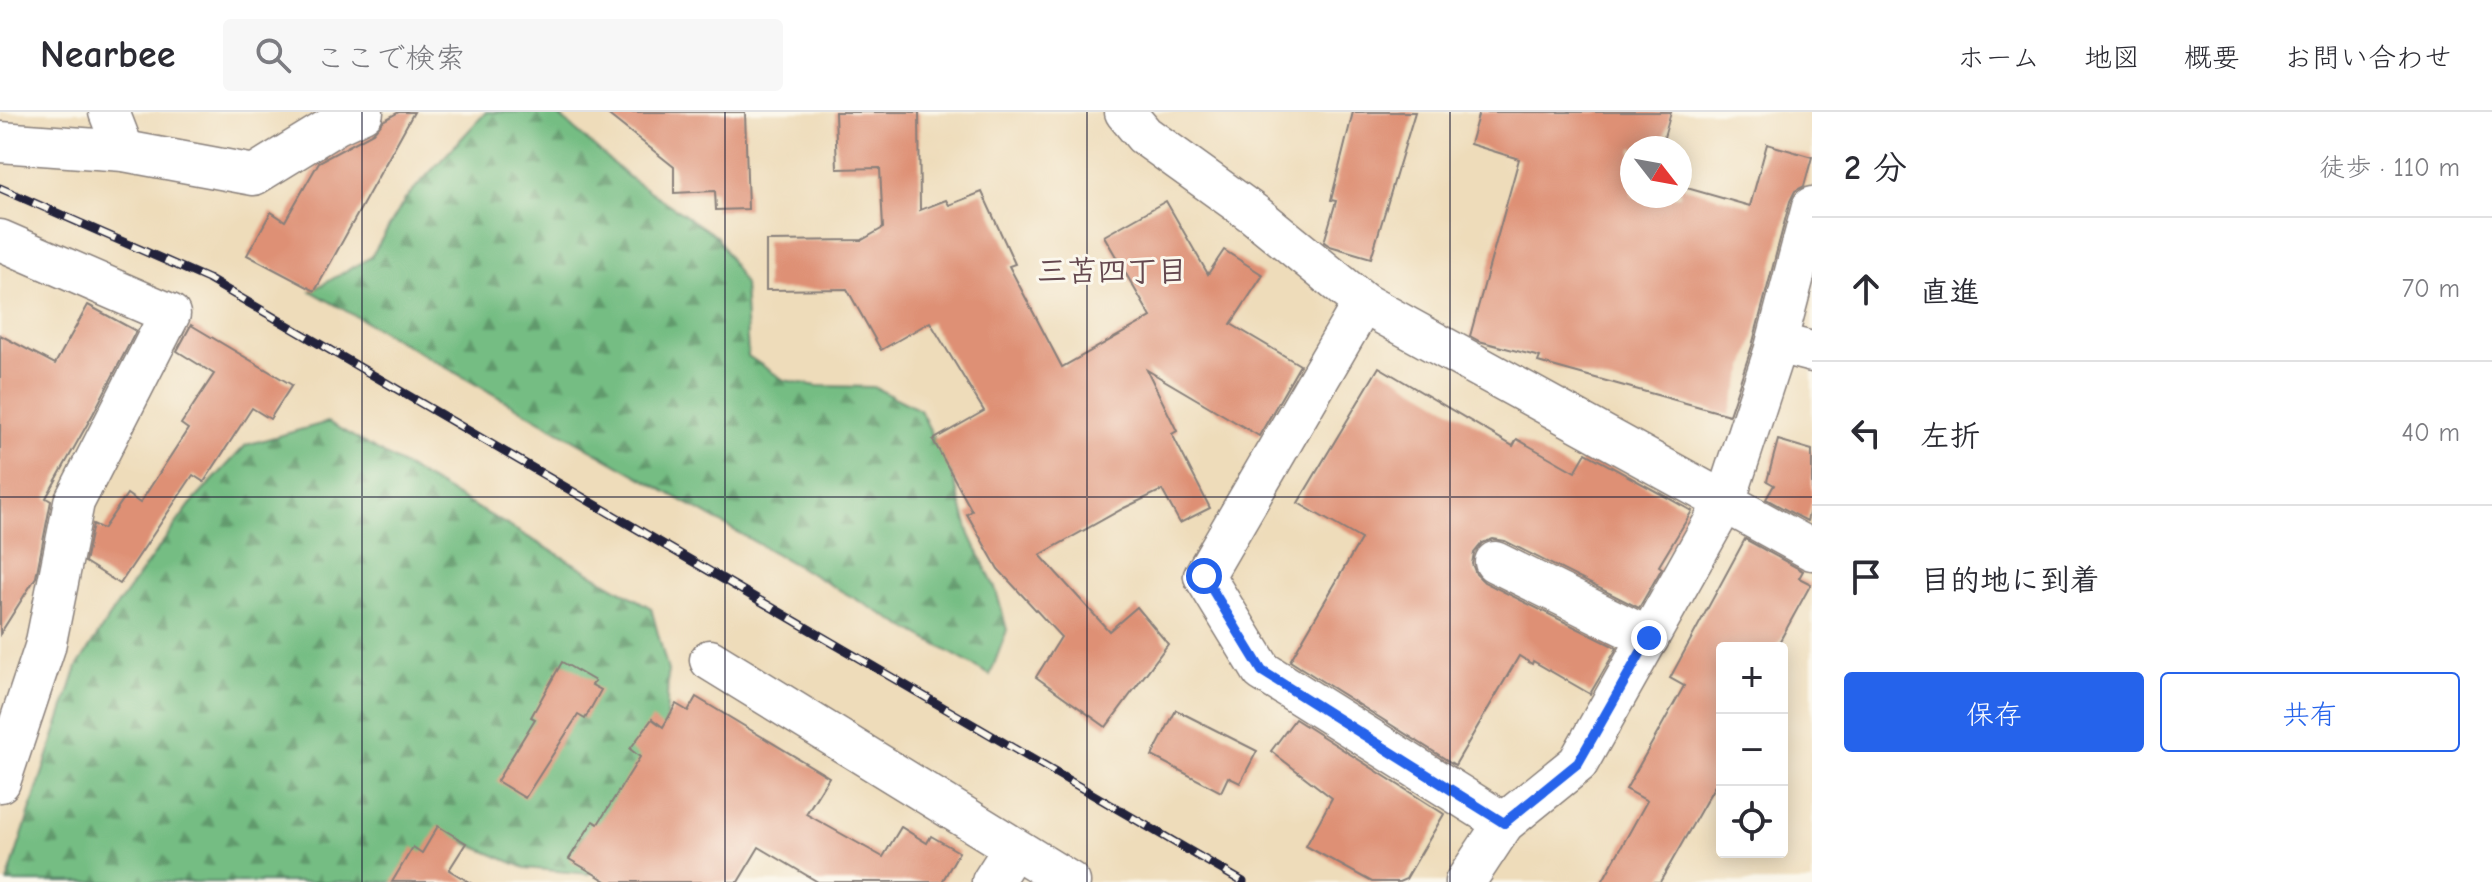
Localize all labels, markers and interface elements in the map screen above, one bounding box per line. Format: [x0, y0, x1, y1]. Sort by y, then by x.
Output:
search box [223, 19, 783, 91]
text: Nearbee [40, 33, 175, 77]
icon: search [251, 33, 295, 77]
text: ここで検索 [315, 41, 465, 76]
text: ホーム [1957, 42, 2040, 74]
text: 地図 [2084, 42, 2140, 74]
text: 概要 [2184, 42, 2240, 74]
text: お問い合わせ [2284, 42, 2452, 74]
north arrow [1620, 136, 1692, 208]
text: 2 分 [1844, 148, 1907, 188]
text: 徒歩 · 110 m [2319, 153, 2460, 183]
district label: 三苫四丁目 [1037, 254, 1187, 289]
icon: ahead [1844, 267, 1888, 311]
text: 70 m [2402, 274, 2460, 304]
text: 直進 [1920, 275, 1980, 310]
icon: left [1844, 411, 1888, 455]
text: 40 m [2401, 418, 2460, 448]
text: 左折 [1920, 419, 1980, 454]
icon: arrive [1844, 555, 1888, 599]
route start [1186, 558, 1222, 594]
text: 目的地に到着 [1920, 563, 2100, 598]
route end [1631, 620, 1667, 656]
map controls [1716, 642, 1788, 858]
button: + [1716, 642, 1788, 714]
button: 保存 [1844, 672, 2144, 752]
button: 共有 [2160, 672, 2460, 752]
button: − [1716, 714, 1788, 786]
button: locate [1716, 786, 1788, 858]

